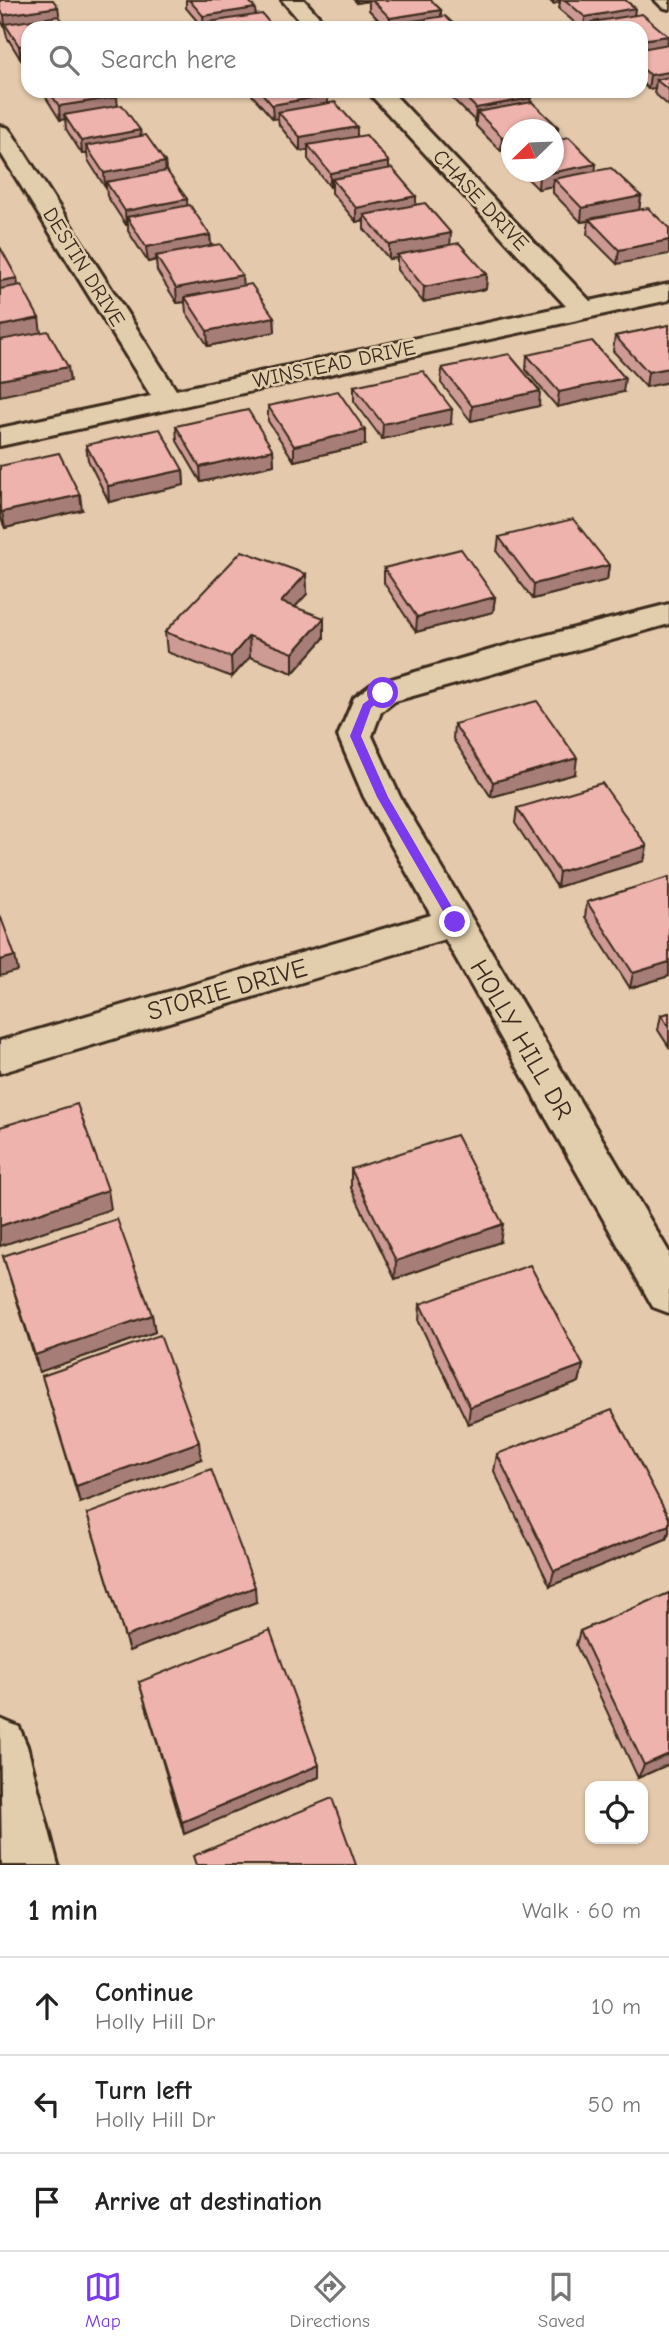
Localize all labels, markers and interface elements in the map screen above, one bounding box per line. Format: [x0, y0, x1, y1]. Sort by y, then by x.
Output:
search box [21, 21, 648, 98]
icon: search [45, 41, 83, 79]
text: Search here [101, 45, 236, 75]
north arrow [501, 119, 564, 182]
street label: CHASE DRIVE [428, 144, 534, 256]
street label: DESTIN DRIVE [38, 203, 130, 331]
street label: WINSTEAD DRIVE [250, 335, 418, 393]
route start [367, 677, 398, 708]
route end [439, 906, 470, 937]
street label: STORIE DRIVE [144, 953, 311, 1027]
street label: HOLLY HILL DR [463, 954, 579, 1125]
map controls [585, 1781, 648, 1844]
button: locate [585, 1781, 648, 1844]
text: 1 min [28, 1893, 98, 1928]
text: Walk · 60 m [522, 1897, 641, 1924]
text: Continue [95, 1978, 193, 2008]
icon: ahead [28, 1987, 66, 2025]
text: 10 m [591, 1993, 641, 2020]
text: Holly Hill Dr [95, 2008, 215, 2035]
text: Turn left [95, 2076, 192, 2106]
icon: left [28, 2085, 66, 2123]
text: 50 m [588, 2091, 641, 2118]
text: Holly Hill Dr [95, 2106, 215, 2133]
icon: arrive [28, 2183, 66, 2221]
text: Arrive at destination [95, 2187, 322, 2217]
tab: Map [84, 2268, 122, 2332]
tab: Directions [290, 2268, 370, 2332]
tab: Saved [538, 2268, 585, 2332]

